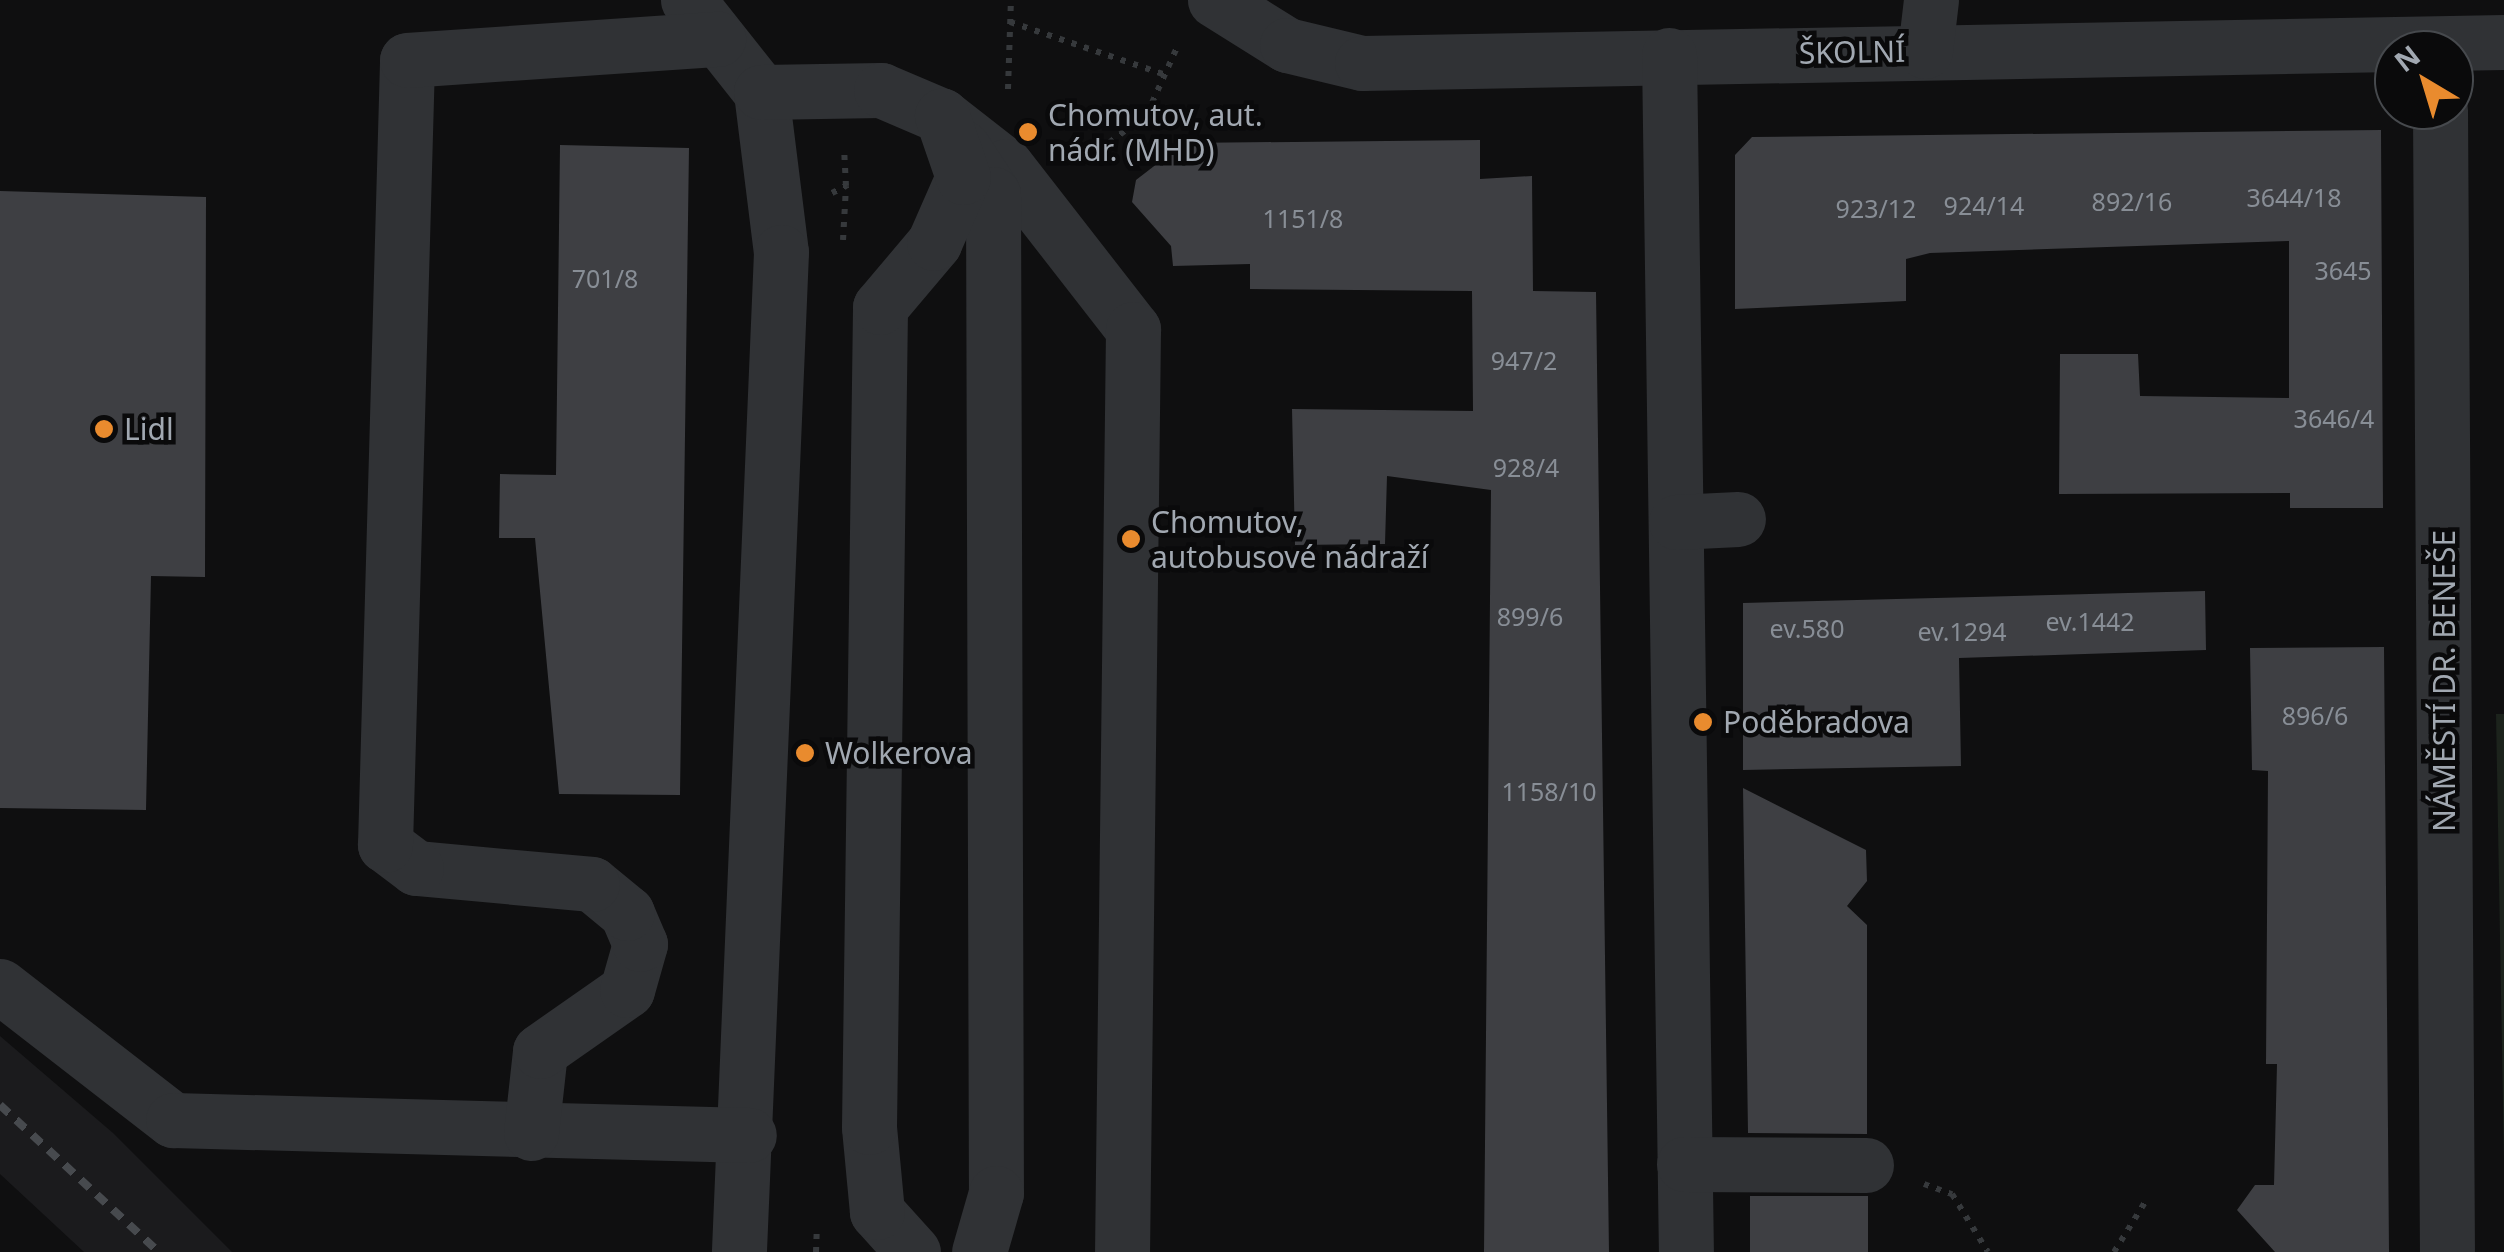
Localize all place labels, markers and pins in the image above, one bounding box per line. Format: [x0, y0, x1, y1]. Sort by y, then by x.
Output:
place label: Chomutov, aut. nádr. (MHD) [1048, 97, 1263, 168]
marker: Chomutov, aut. nádr. (MHD) [1017, 121, 1039, 143]
place label: Lidl [124, 411, 174, 447]
marker: Lidl [93, 418, 115, 440]
place label: Chomutov, autobusové nádraží [1151, 504, 1428, 574]
marker: Chomutov, autobusové nádraží [1120, 528, 1142, 550]
place label: Poděbradova [1723, 704, 1910, 740]
marker: Poděbradova [1692, 711, 1714, 733]
place label: Wolkerova [825, 735, 973, 771]
marker: Wolkerova [794, 742, 816, 764]

